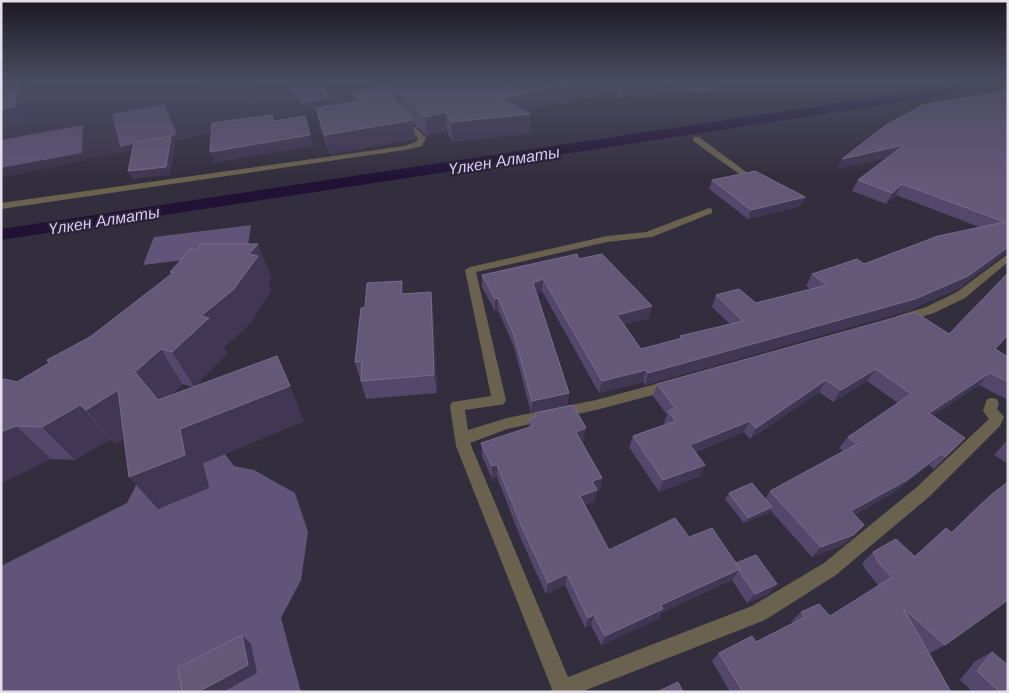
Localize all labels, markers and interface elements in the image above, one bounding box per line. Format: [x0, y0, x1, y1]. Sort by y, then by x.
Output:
water label: Үлкен Алматы [447, 143, 561, 178]
water label: Үлкен Алматы [47, 203, 161, 238]

